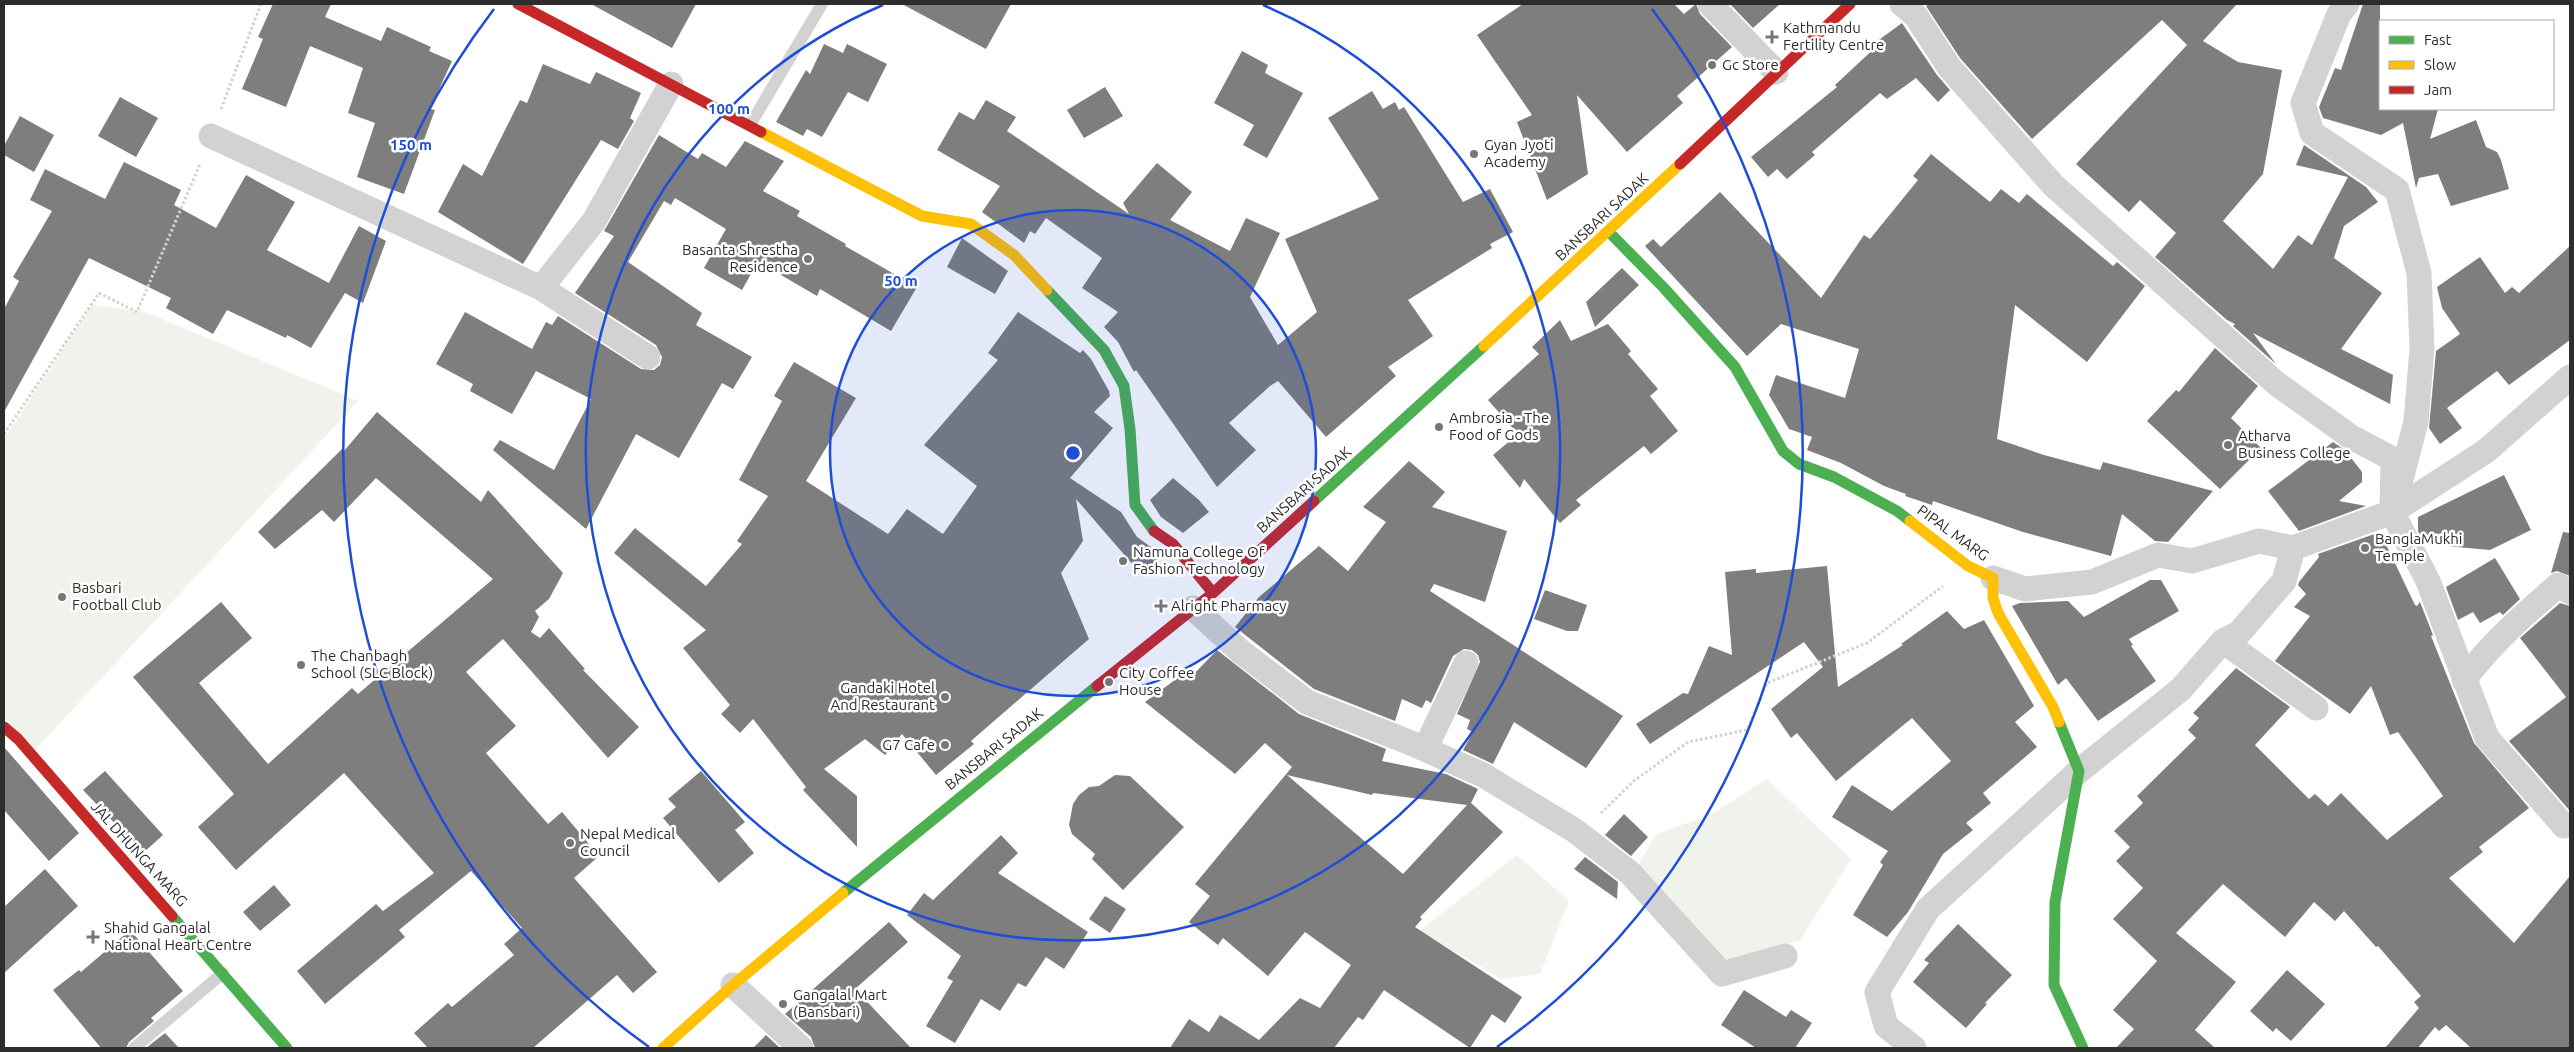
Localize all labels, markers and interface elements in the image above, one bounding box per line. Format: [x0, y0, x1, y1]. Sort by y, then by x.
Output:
place label: Kathmandu Fertility Centre [1783, 19, 1884, 53]
legend [2379, 20, 2554, 110]
marker: Kathmandu Fertility Centre [1765, 30, 1779, 44]
text: Fast [2424, 31, 2452, 48]
place label: Gc Store [1722, 56, 1779, 73]
text: Slow [2424, 56, 2457, 73]
marker: Gc Store [1706, 59, 1718, 71]
text: Jam [2424, 81, 2452, 98]
text: 100 m [708, 100, 750, 117]
text: 150 m [390, 136, 432, 153]
place label: Gyan Jyoti Academy [1484, 136, 1554, 170]
marker: Gyan Jyoti Academy [1468, 148, 1480, 160]
street label: BANSBARI SADAK [1552, 169, 1652, 264]
place label: Basanta Shrestha Residence [682, 241, 798, 275]
marker: Basanta Shrestha Residence [802, 253, 814, 265]
text: 50 m [884, 272, 918, 289]
place label: Ambrosia - The Food of Gods [1449, 409, 1549, 443]
marker: Ambrosia - The Food of Gods [1433, 421, 1445, 433]
place label: Atharva Business College [2238, 427, 2351, 461]
marker: Atharva Business College [2222, 439, 2234, 451]
street label: BANSBARI SADAK [1253, 443, 1354, 536]
centre of rings [1064, 444, 1082, 462]
street label: PIPAL MARG [1914, 501, 1992, 564]
place label: BanglaMukhi Temple [2375, 530, 2462, 564]
marker: BanglaMukhi Temple [2359, 542, 2371, 554]
place label: Namuna College Of Fashion Technology [1133, 543, 1265, 577]
marker: Namuna College Of Fashion Technology [1117, 555, 1129, 567]
place label: Basbari Football Club [72, 579, 162, 613]
marker: Basbari Football Club [56, 591, 68, 603]
place label: Alright Pharmacy [1171, 597, 1287, 614]
marker: Alright Pharmacy [1155, 600, 1167, 612]
place label: The Chanbagh School (SLC Block) [311, 647, 433, 681]
marker: The Chanbagh School (SLC Block) [295, 659, 307, 671]
place label: City Coffee House [1119, 664, 1194, 698]
marker: City Coffee House [1103, 676, 1115, 688]
place label: Gandaki Hotel And Restaurant [830, 679, 935, 713]
marker: Gandaki Hotel And Restaurant [939, 691, 951, 703]
street label: BANSBARI SADAK [941, 704, 1046, 793]
place label: G7 Cafe [882, 736, 935, 753]
marker: G7 Cafe [939, 739, 951, 751]
street label: JAL DHUNGA MARG [88, 798, 191, 910]
place label: Nepal Medical Council [580, 825, 675, 859]
marker: Nepal Medical Council [564, 837, 576, 849]
place label: Shahid Gangalal National Heart Centre [104, 919, 252, 953]
marker: Shahid Gangalal National Heart Centre [86, 930, 100, 944]
place label: Gangalal Mart (Bansbari) [793, 986, 887, 1020]
marker: Gangalal Mart (Bansbari) [777, 998, 789, 1010]

